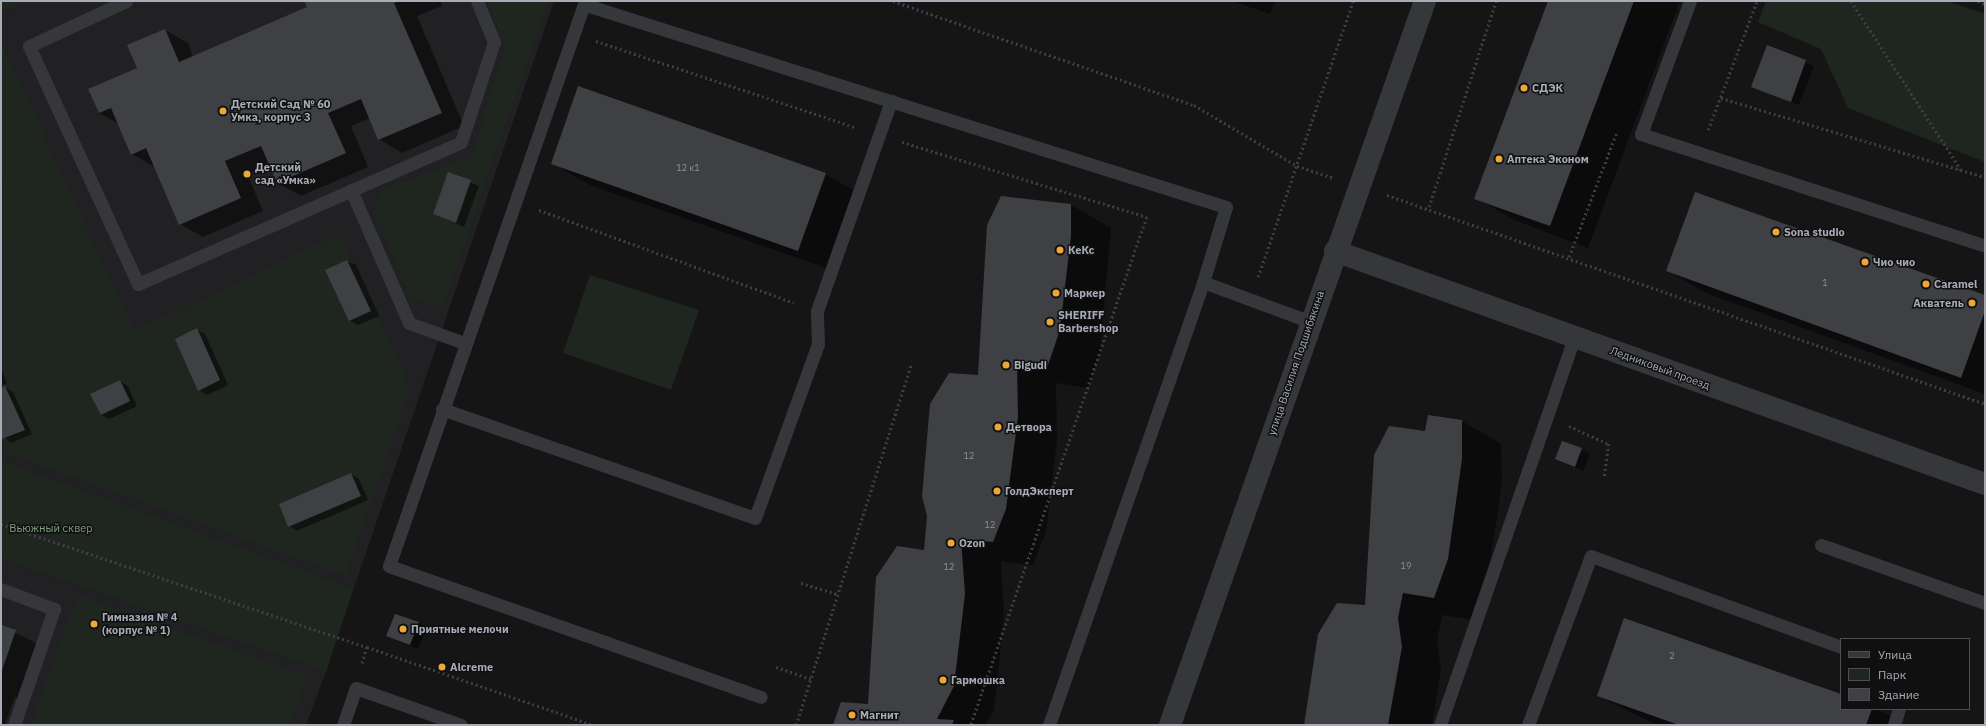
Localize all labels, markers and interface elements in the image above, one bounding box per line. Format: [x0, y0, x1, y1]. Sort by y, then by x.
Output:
place label: СДЭК [1532, 81, 1563, 95]
marker: СДЭК [1519, 83, 1529, 93]
place label: Детский Сад № 60 Умка, корпус 3 [231, 98, 330, 124]
marker: Детский Сад № 60 Умка, корпус 3 [218, 106, 228, 116]
place label: Аптека Эконом [1507, 152, 1589, 166]
marker: Аптека Эконом [1494, 154, 1504, 164]
place label: Детский сад «Умка» [255, 161, 316, 187]
house number: 12 к1 [676, 163, 700, 173]
marker: Детский сад «Умка» [242, 169, 252, 179]
place label: Sona studio [1784, 225, 1845, 239]
marker: Sona studio [1771, 227, 1781, 237]
place label: КеКс [1068, 243, 1094, 257]
marker: КеКс [1055, 245, 1065, 255]
place label: Чио чио [1873, 255, 1915, 269]
marker: Чио чио [1860, 257, 1870, 267]
place label: Caramel [1934, 277, 1977, 291]
house number: 1 [1822, 278, 1828, 288]
marker: Caramel [1921, 279, 1931, 289]
place label: Маркер [1064, 286, 1105, 300]
marker: Маркер [1051, 288, 1061, 298]
street label: улица Василия Подшибякина [1265, 289, 1327, 437]
place label: Акватель [1913, 296, 1964, 310]
marker: Акватель [1967, 298, 1977, 308]
place label: SHERIFF Barbershop [1058, 309, 1118, 335]
marker: SHERIFF Barbershop [1045, 317, 1055, 327]
street label: Ледниковый проезд [1608, 344, 1712, 392]
place label: Bigudi [1014, 358, 1047, 372]
marker: Bigudi [1001, 360, 1011, 370]
place label: Детвора [1006, 420, 1052, 434]
marker: Детвора [993, 422, 1003, 432]
house number: 12 [964, 451, 974, 461]
place label: ГолдЭксперт [1005, 484, 1074, 498]
marker: ГолдЭксперт [992, 486, 1002, 496]
house number: 12 [985, 520, 995, 530]
park label: Вьюжный сквер [9, 521, 93, 535]
place label: Ozon [959, 536, 985, 550]
marker: Ozon [946, 538, 956, 548]
house number: 19 [1401, 561, 1411, 571]
house number: 12 [944, 562, 954, 572]
place label: Гимназия № 4 (корпус № 1) [102, 611, 177, 637]
marker: Гимназия № 4 (корпус № 1) [89, 619, 99, 629]
place label: Приятные мелочи [411, 622, 509, 636]
marker: Приятные мелочи [398, 624, 408, 634]
legend [1840, 638, 1970, 710]
text: Улица [1878, 647, 1912, 662]
house number: 2 [1669, 651, 1675, 661]
place label: Alcreme [450, 660, 493, 674]
marker: Alcreme [437, 662, 447, 672]
text: Парк [1878, 667, 1906, 682]
place label: Гармошка [951, 673, 1005, 687]
marker: Гармошка [938, 675, 948, 685]
text: Здание [1878, 687, 1919, 702]
place label: Магнит [860, 708, 899, 722]
marker: Магнит [847, 710, 857, 720]

